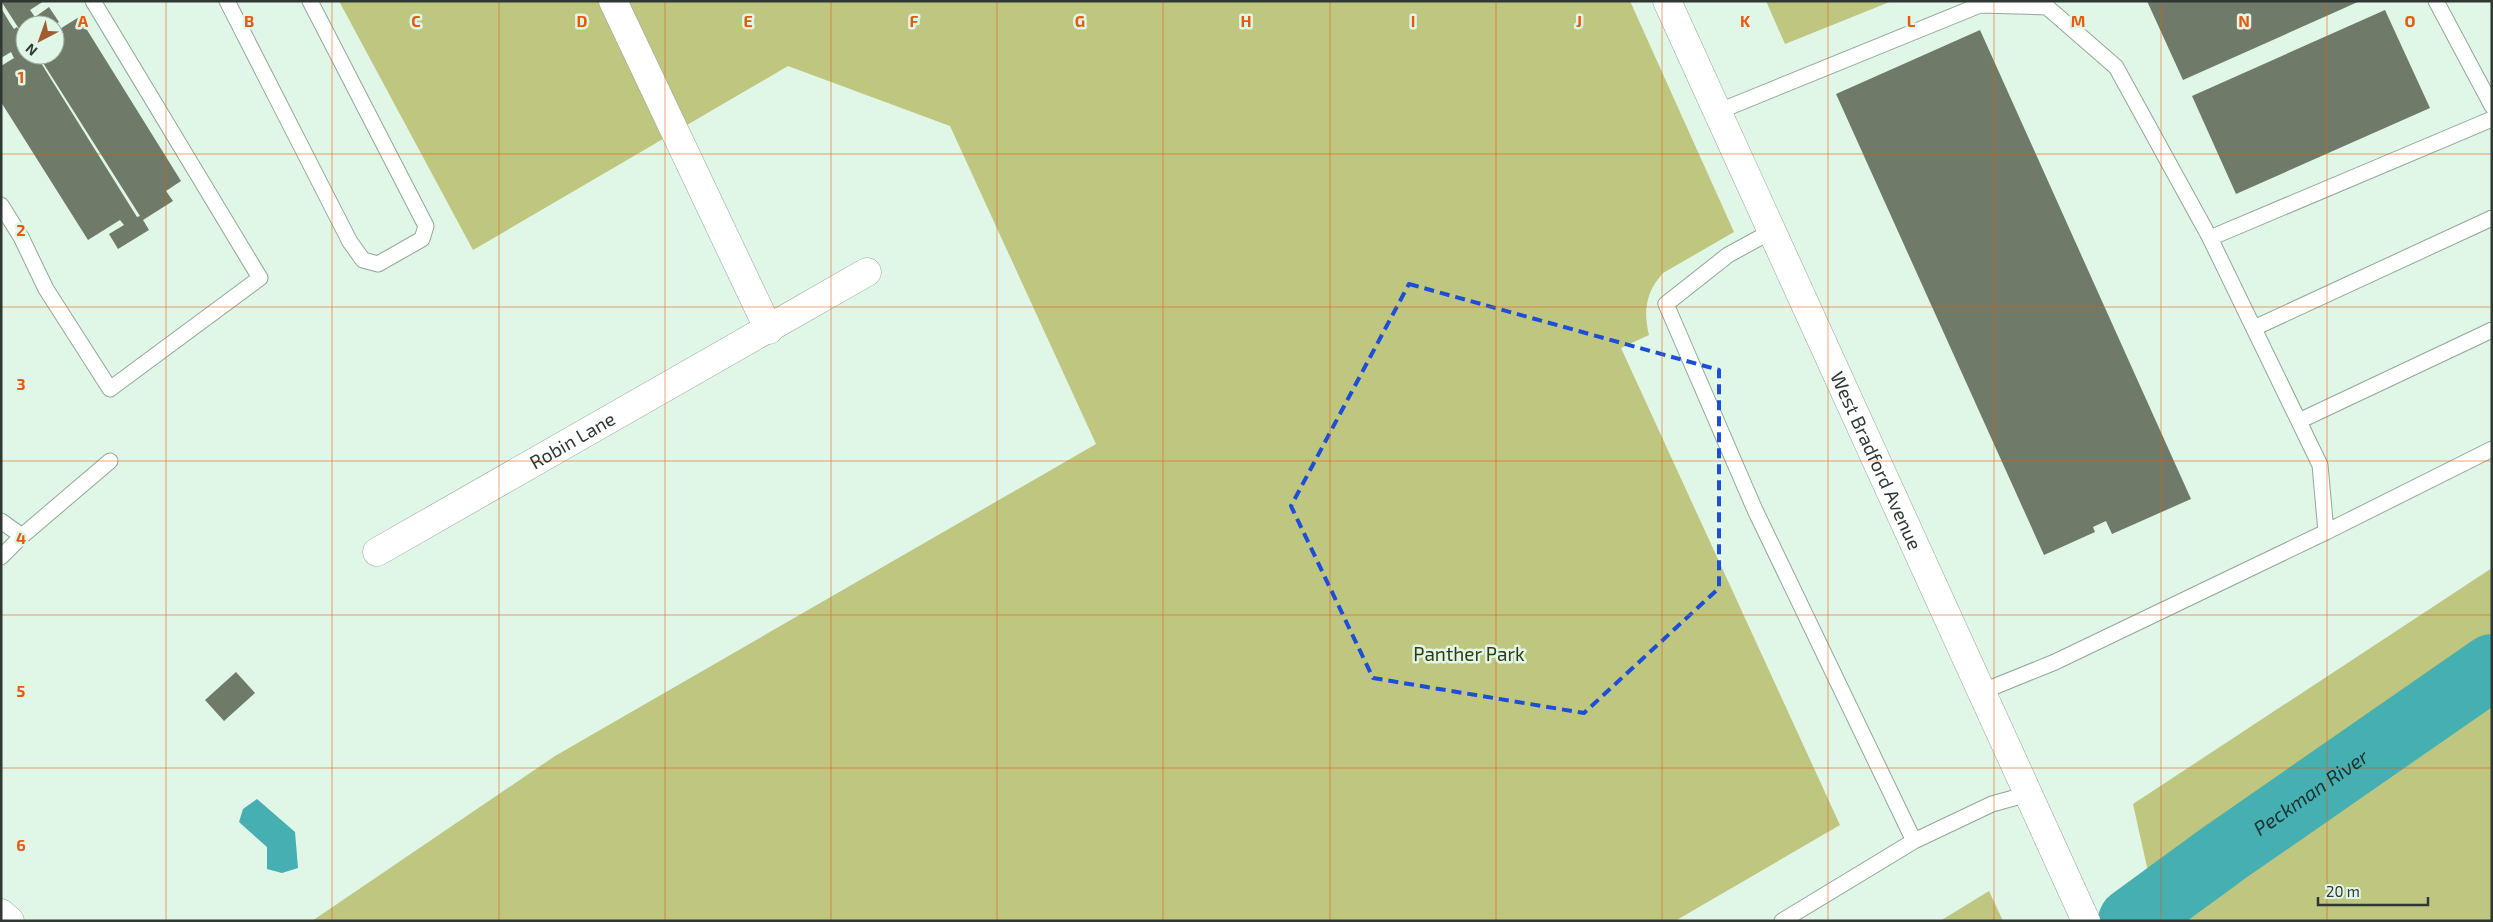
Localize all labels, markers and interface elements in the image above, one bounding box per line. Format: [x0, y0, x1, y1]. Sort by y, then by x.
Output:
text: A [78, 11, 89, 30]
text: B [244, 11, 254, 30]
text: C [411, 11, 421, 30]
text: D [577, 11, 588, 30]
text: E [743, 11, 753, 30]
text: F [910, 11, 919, 30]
text: G [1075, 11, 1085, 30]
text: H [1240, 11, 1252, 30]
text: I [1411, 11, 1415, 30]
text: J [1576, 11, 1582, 30]
text: K [1740, 11, 1751, 30]
text: L [1907, 11, 1916, 30]
text: M [2071, 11, 2085, 30]
text: N [2238, 11, 2250, 30]
text: O [2404, 11, 2416, 30]
north arrow [15, 15, 65, 65]
text: N [22, 40, 41, 60]
text: 1 [18, 67, 24, 86]
text: 2 [16, 220, 26, 239]
street label: West Bradford Avenue [1826, 368, 1927, 553]
text: 3 [16, 374, 26, 393]
street label: Robin Lane [525, 406, 619, 473]
text: 4 [16, 528, 26, 547]
park label: Panther Park [1413, 642, 1525, 665]
text: 5 [17, 681, 26, 700]
water label: Peckman River [2248, 743, 2373, 840]
text: 6 [16, 835, 26, 854]
scale bar [2318, 874, 2428, 906]
text: 20 m [2326, 882, 2360, 900]

